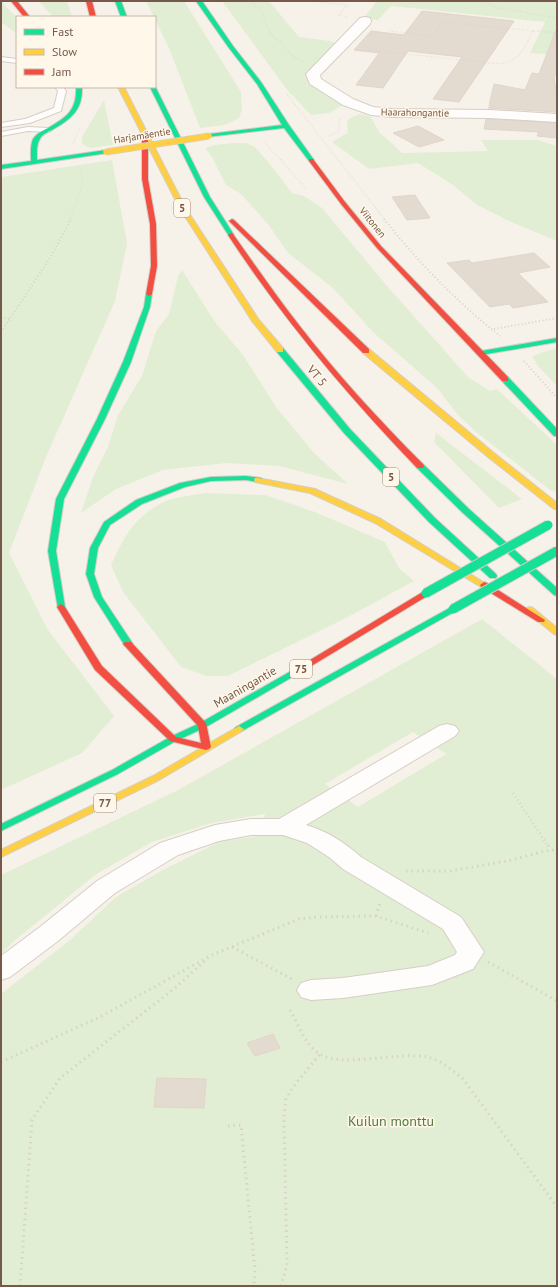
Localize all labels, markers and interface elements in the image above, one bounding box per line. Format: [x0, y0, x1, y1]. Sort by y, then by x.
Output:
legend [16, 16, 156, 88]
text: Fast [52, 24, 73, 39]
text: Slow [52, 44, 77, 59]
text: Jam [51, 64, 71, 79]
street label: Haarahongantie [381, 105, 449, 120]
street label: Harjamäentie [113, 125, 171, 146]
road number: 5 [174, 199, 190, 217]
street label: Viitonen [356, 204, 389, 240]
street label: VT 5 [304, 361, 330, 389]
road number: 5 [383, 468, 399, 486]
road number: 75 [290, 660, 312, 678]
street label: Maaningantie [211, 663, 279, 711]
road number: 77 [94, 794, 116, 812]
park label: Kuilun monttu [348, 1112, 434, 1130]

